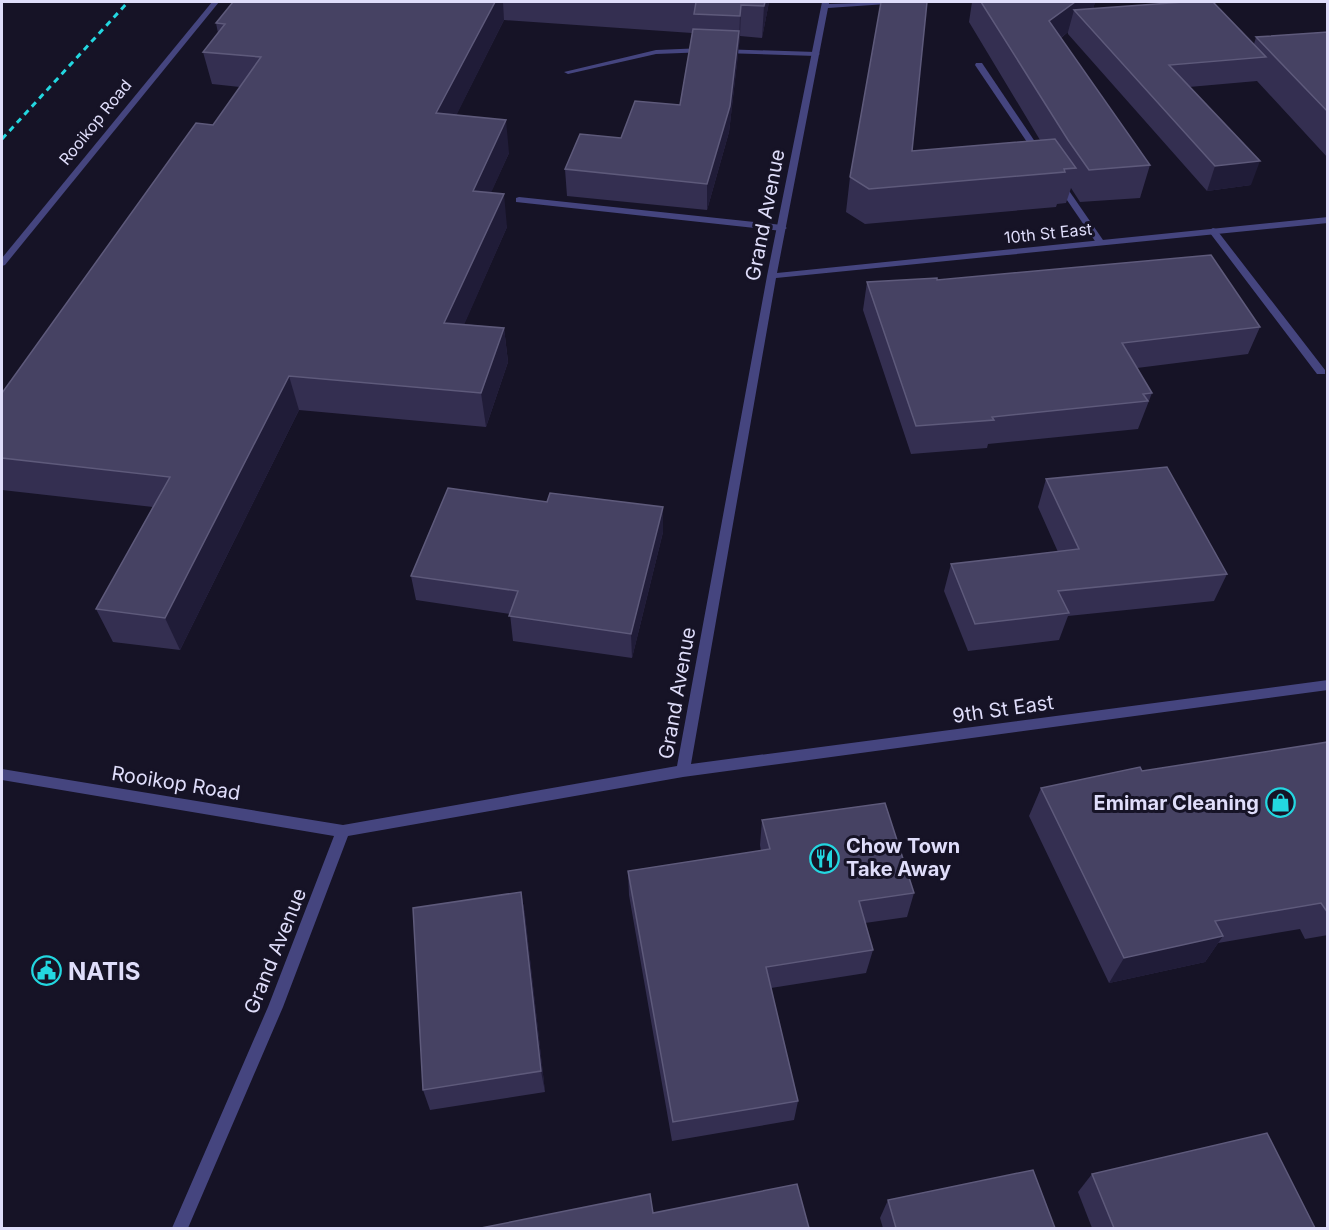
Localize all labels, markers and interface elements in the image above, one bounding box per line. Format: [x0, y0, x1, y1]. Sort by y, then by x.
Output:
street label: Rooikop Road [54, 75, 136, 169]
street label: Grand Avenue [740, 147, 790, 283]
street label: 10th St East [1003, 218, 1093, 248]
street label: Grand Avenue [654, 625, 700, 761]
street label: 9th St East [951, 690, 1056, 728]
street label: Rooikop Road [110, 761, 242, 805]
shop icon: Emimar Cleaning [1264, 787, 1296, 819]
place label: Emimar Cleaning [1094, 791, 1259, 815]
place label: Chow Town Take Away [846, 834, 960, 881]
restaurant icon: Chow Town Take Away [809, 842, 841, 874]
street label: Grand Avenue [239, 885, 311, 1017]
public building icon: NATIS [31, 955, 63, 987]
place label: NATIS [68, 957, 141, 986]

